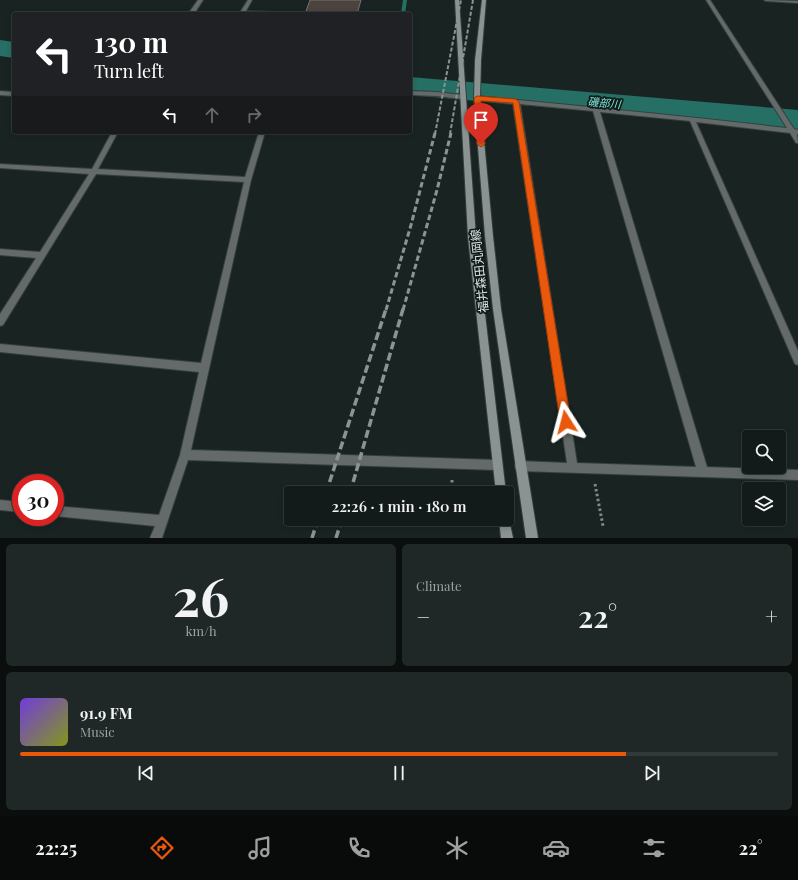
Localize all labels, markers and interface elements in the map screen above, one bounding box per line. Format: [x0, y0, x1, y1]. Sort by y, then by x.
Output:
text: 130 m [94, 23, 168, 60]
icon: left [28, 28, 80, 80]
text: Turn left [94, 59, 164, 83]
water label: 磯部川 [587, 94, 622, 111]
pin [464, 103, 498, 144]
icon: left [159, 104, 181, 126]
icon: ahead [201, 104, 223, 126]
icon: right [243, 104, 265, 126]
icon: arrive [470, 109, 492, 131]
street label: 福井森田丸岡線 [467, 228, 491, 314]
position arrow [545, 401, 587, 443]
map controls [742, 430, 786, 526]
button: search [742, 430, 786, 474]
speed limit sign: 30 [12, 474, 64, 526]
button: layers [742, 482, 786, 526]
text: 22:26 · 1 min · 180 m [332, 496, 466, 516]
text: 26 [173, 561, 229, 630]
text: Climate [416, 577, 462, 594]
text: 22° [578, 596, 617, 636]
text: − [416, 601, 430, 631]
text: + [765, 601, 778, 631]
text: km/h [185, 622, 217, 639]
text: 91.9 FM [80, 703, 133, 723]
text: Music [80, 723, 115, 740]
icon: previous [135, 762, 157, 784]
icon: pause [388, 762, 410, 784]
icon: next [641, 762, 663, 784]
icon: directions [148, 834, 176, 862]
icon: music [246, 834, 274, 862]
icon: phone [345, 834, 373, 862]
icon: climate [443, 834, 471, 862]
icon: car [542, 834, 570, 862]
icon: filters [640, 834, 668, 862]
text: 22:25 [35, 836, 77, 860]
text: 22° [739, 836, 763, 860]

